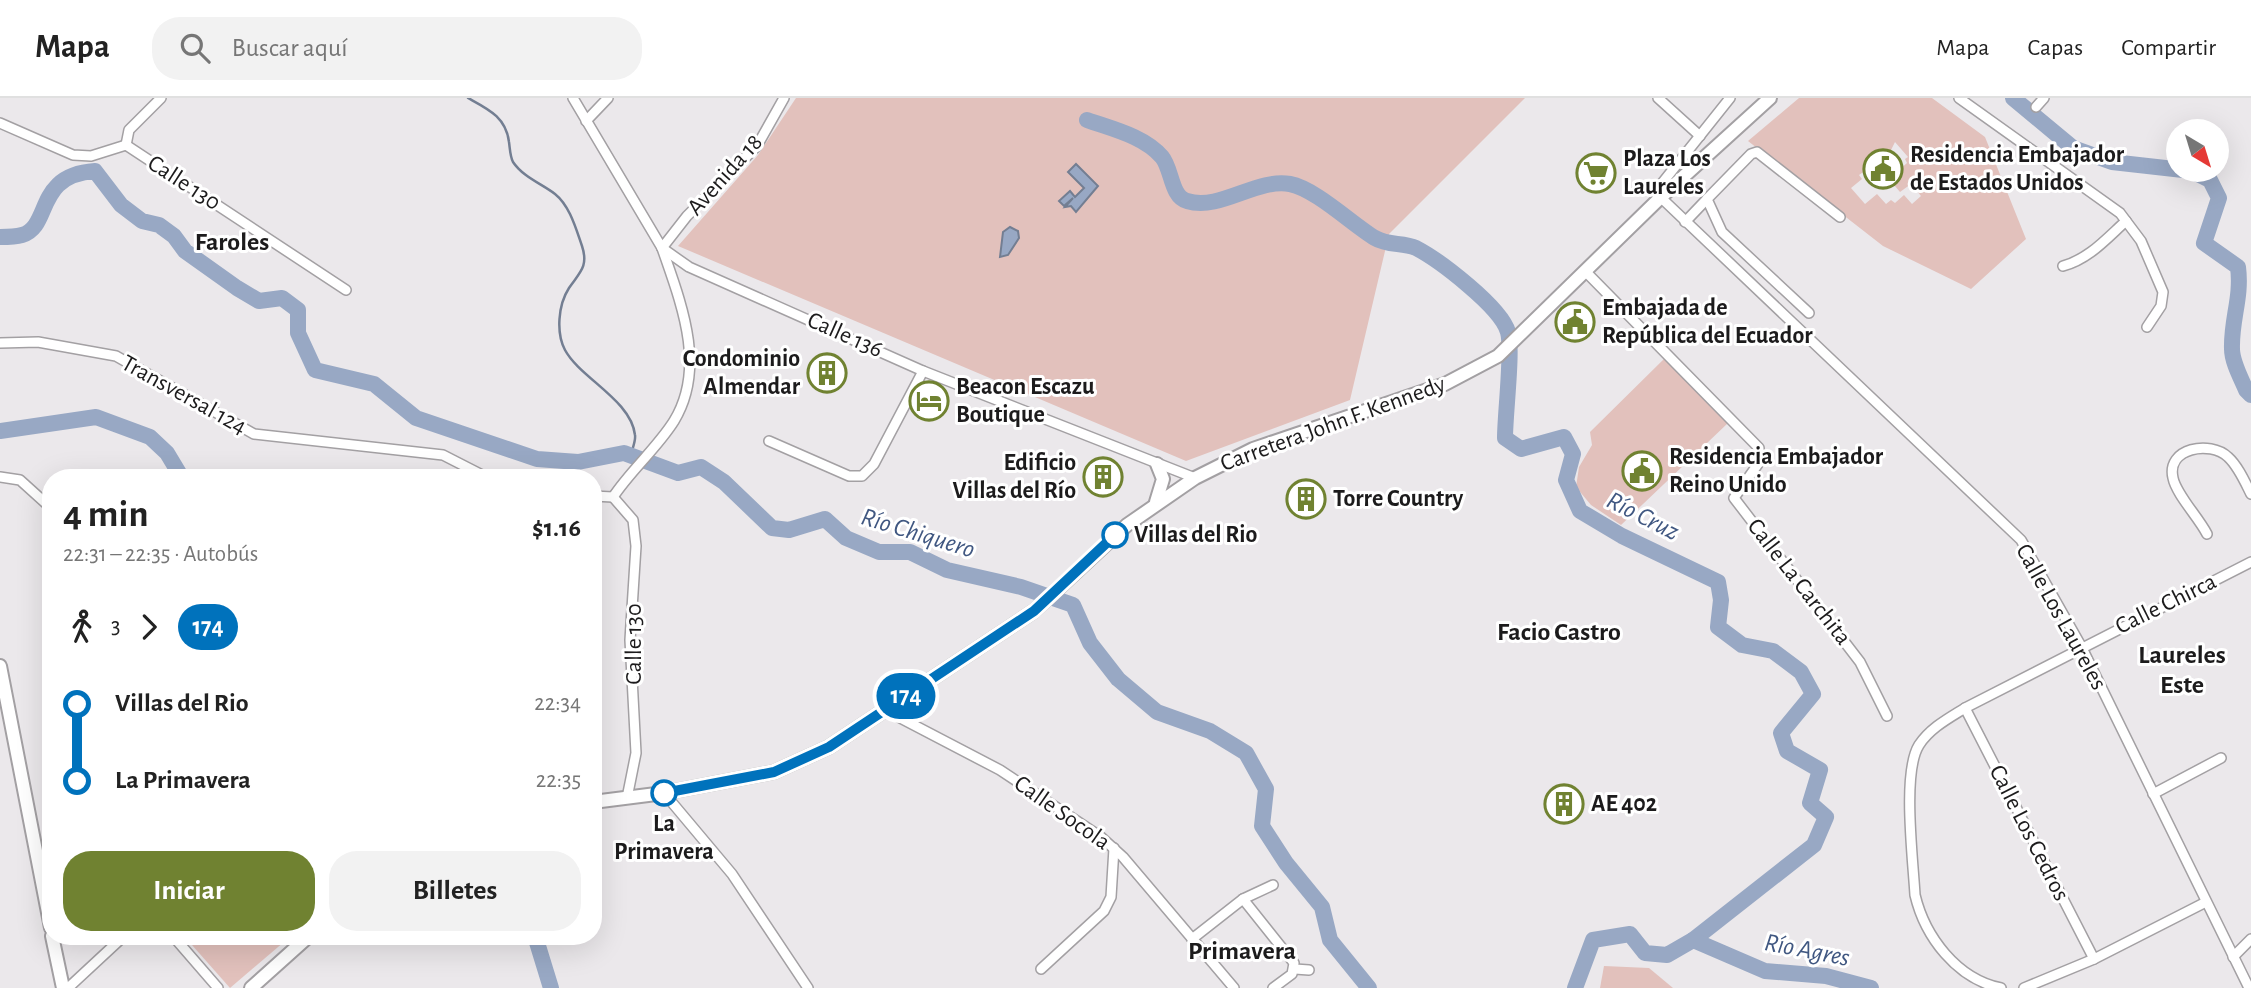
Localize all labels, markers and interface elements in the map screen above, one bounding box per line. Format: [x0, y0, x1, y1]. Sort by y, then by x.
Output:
search box [152, 17, 642, 80]
icon: search [176, 29, 214, 67]
text: Mapa [35, 31, 110, 64]
text: Buscar aquí [232, 35, 348, 61]
text: Mapa [1936, 36, 1989, 60]
text: Capas [2027, 36, 2083, 60]
text: Compartir [2121, 36, 2216, 60]
north arrow [2166, 119, 2230, 182]
map controls [2166, 119, 2229, 182]
street label: Avenida 18 [683, 130, 767, 220]
place label: Residencia Embajador de Estados Unidos [1910, 143, 2125, 195]
place label: Plaza Los Laureles [1623, 147, 1711, 199]
public building icon: Residencia Embajador de Estados Unidos [1862, 148, 1904, 190]
street label: Calle 130 [143, 151, 225, 215]
supermarket icon: Plaza Los Laureles [1575, 152, 1617, 194]
district label: Faroles [195, 229, 269, 255]
place label: Embajada de República del Ecuador [1602, 296, 1813, 348]
public building icon: Embajada de República del Ecuador [1554, 301, 1596, 343]
street label: Calle 136 [804, 308, 886, 362]
place label: Condominio Almendar [683, 347, 801, 399]
street label: Transversal 124 [117, 351, 251, 439]
building icon: Condominio Almendar [806, 352, 848, 394]
street label: Carretera John F. Kennedy [1217, 372, 1449, 476]
place label: Beacon Escazu Boutique [956, 375, 1095, 427]
hotel icon: Beacon Escazu Boutique [908, 380, 950, 422]
place label: Residencia Embajador Reino Unido [1669, 445, 1884, 497]
public building icon: Residencia Embajador Reino Unido [1621, 450, 1663, 492]
place label: Edificio Villas del Río [953, 451, 1076, 503]
building icon: Edificio Villas del Río [1082, 456, 1124, 498]
building icon: Torre Country [1285, 478, 1327, 520]
place label: Torre Country [1333, 487, 1463, 511]
water label: Río Cruz [1602, 487, 1684, 545]
text: 4 min [63, 496, 149, 534]
water label: Río Chiquero [858, 503, 978, 563]
street label: Calle La Carchita [1743, 514, 1855, 650]
text: $1.16 [532, 515, 581, 541]
marker: Villas del Rio [1102, 522, 1128, 548]
place label: Villas del Rio [1134, 523, 1258, 547]
street label: Calle Los Laureles [2011, 540, 2111, 694]
text: 22:31 – 22:35 · Autobús [63, 543, 258, 566]
street label: Calle Chirca [2112, 569, 2220, 639]
street label: Calle 130 [622, 603, 646, 685]
icon: walk [63, 608, 101, 646]
icon: forward [130, 608, 168, 646]
text: 3 [111, 615, 120, 638]
text: 174 [192, 615, 224, 639]
district label: Facio Castro [1497, 619, 1621, 645]
district label: Laureles Este [2138, 642, 2226, 698]
line badge: 174 [866, 673, 946, 719]
text: 174 [890, 684, 922, 708]
text: Villas del Rio [115, 690, 249, 716]
text: 22:34 [534, 692, 581, 715]
street label: Calle Los Cedros [1985, 761, 2073, 905]
text: La Primavera [115, 767, 251, 793]
text: 22:35 [536, 769, 581, 792]
street label: Calle Socola [1010, 771, 1114, 855]
marker: La Primavera [651, 780, 677, 806]
building icon: AE 402 [1543, 783, 1585, 825]
place label: AE 402 [1591, 792, 1657, 816]
place label: La Primavera [614, 812, 714, 864]
button: Iniciar [63, 851, 315, 931]
button: Billetes [329, 851, 581, 931]
water label: Río Agres [1762, 929, 1852, 971]
district label: Primavera [1188, 938, 1296, 964]

